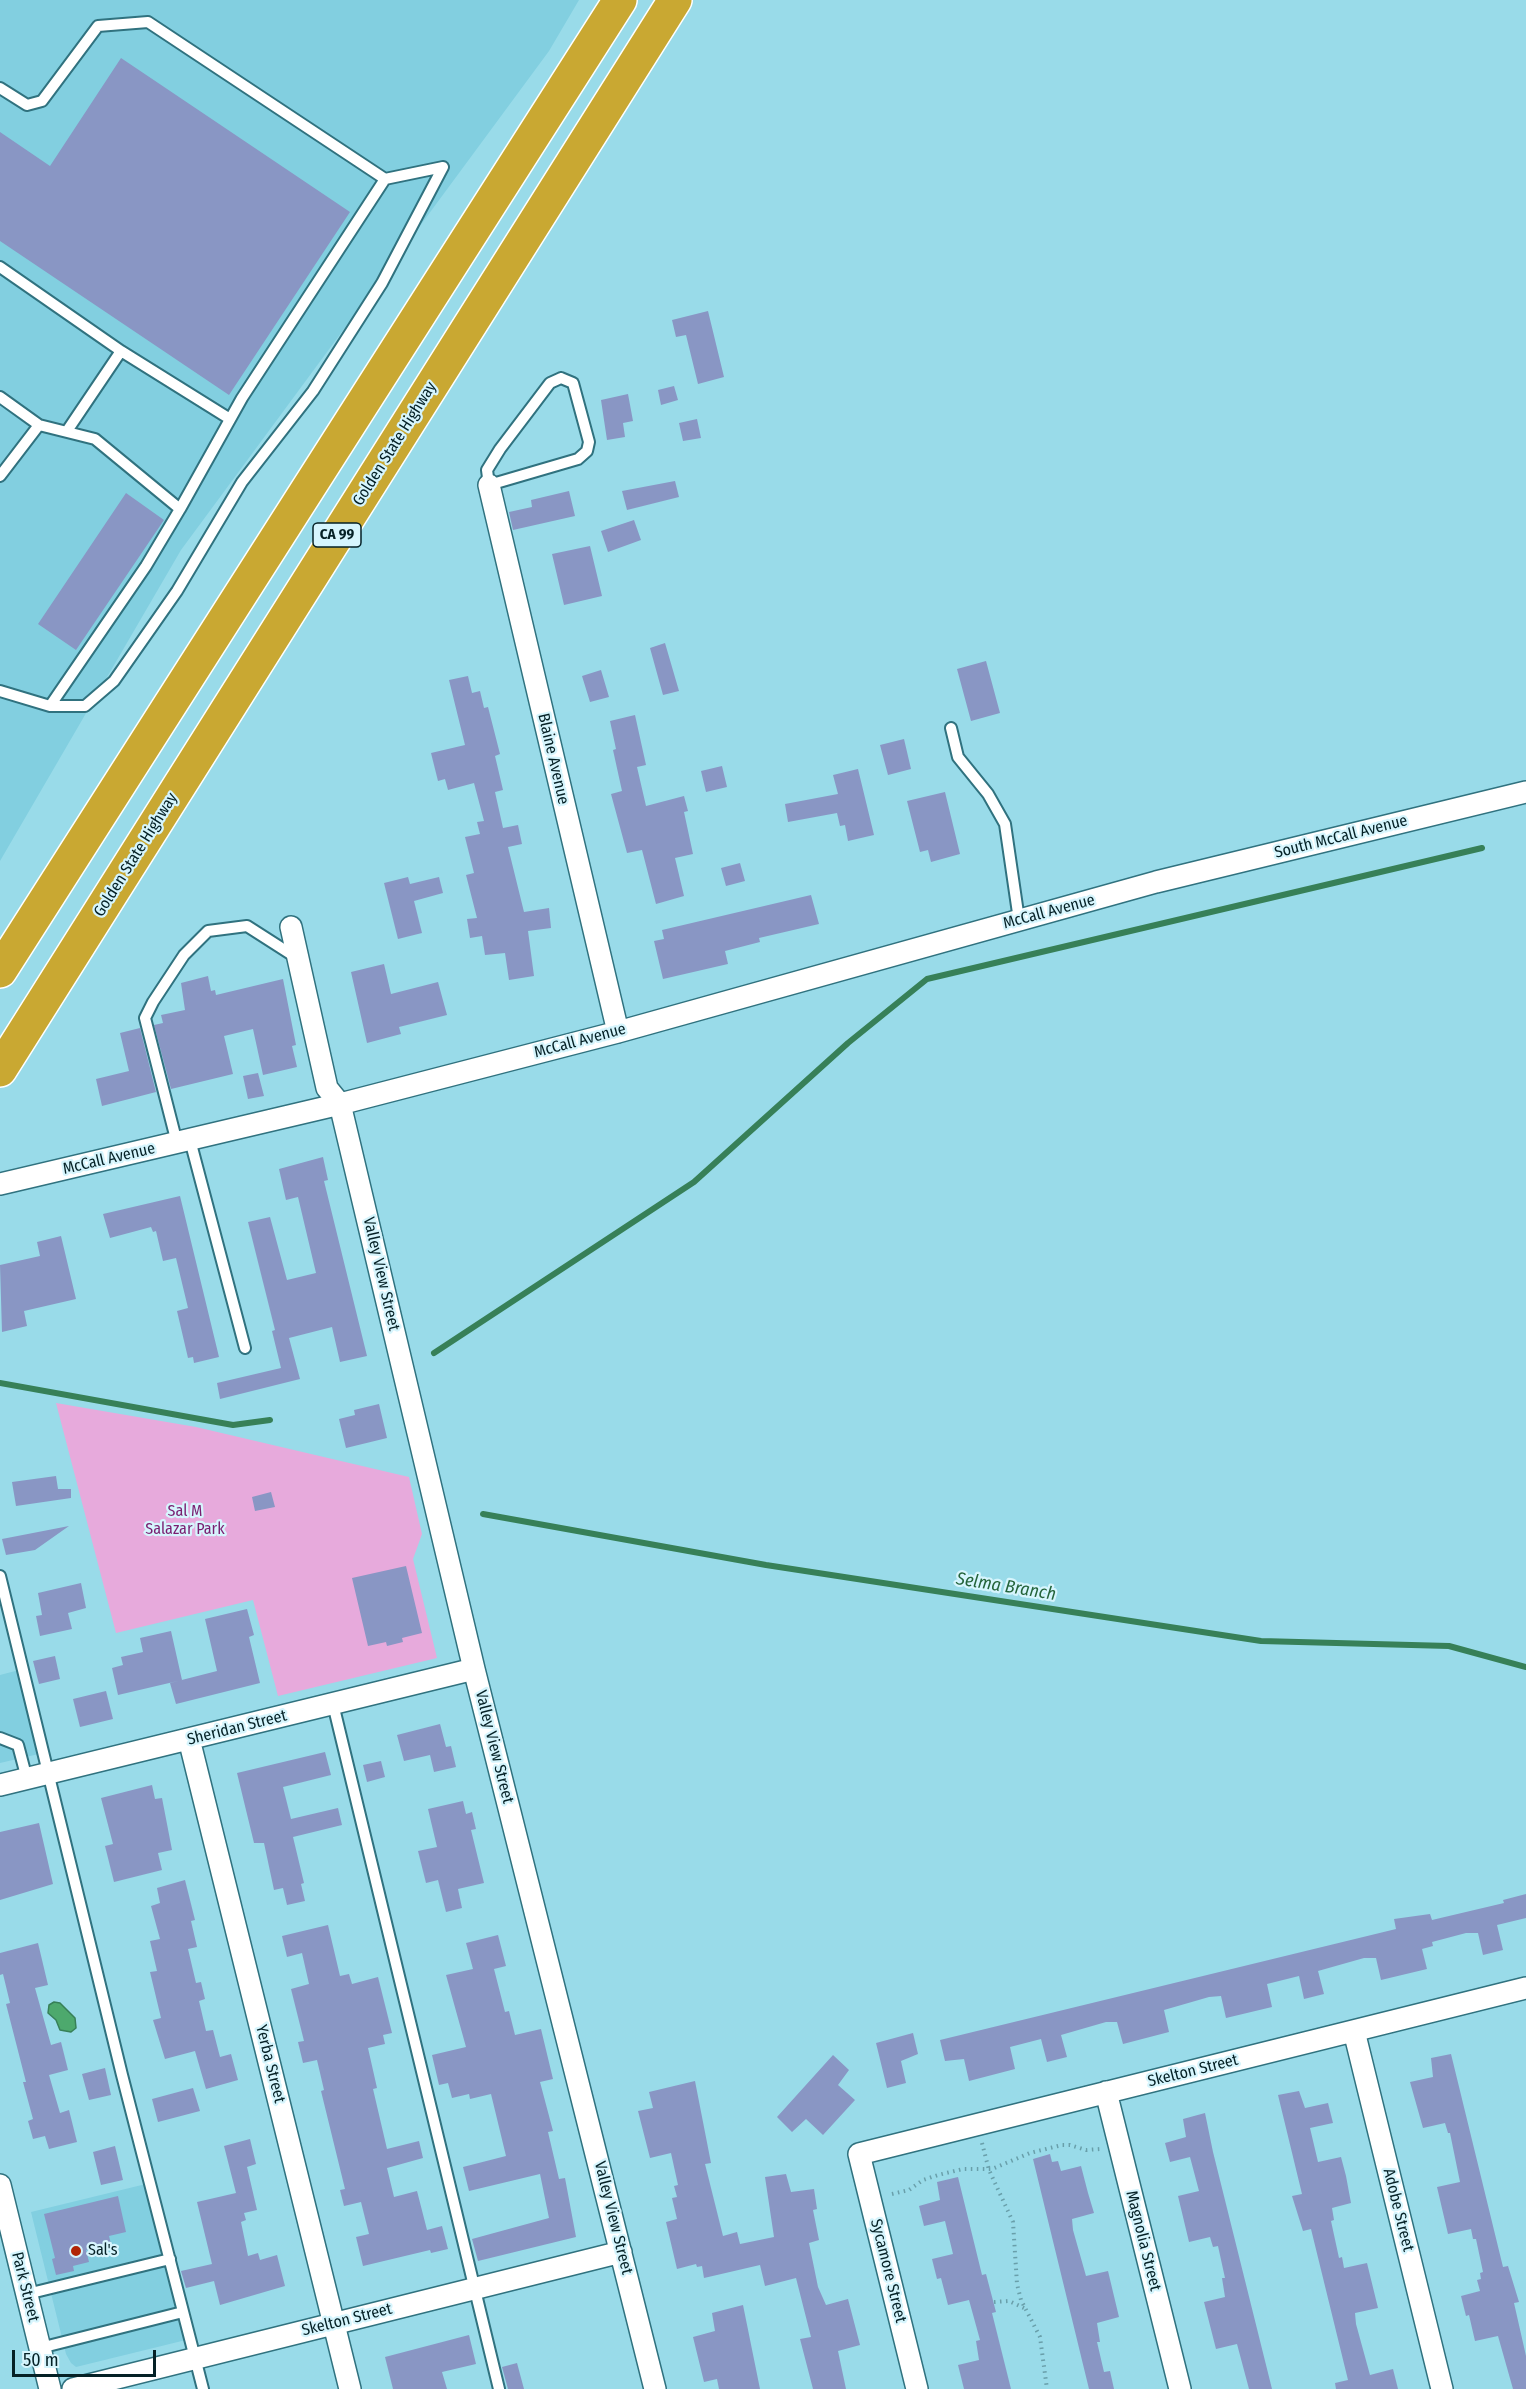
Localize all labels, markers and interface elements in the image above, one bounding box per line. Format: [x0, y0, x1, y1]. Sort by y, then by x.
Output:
street label: Golden State Highway [349, 378, 441, 510]
road number: CA 99 [313, 523, 361, 547]
street label: Blaine Avenue [533, 712, 573, 806]
street label: Golden State Highway [90, 789, 182, 921]
street label: South McCall Avenue [1273, 811, 1409, 863]
street label: McCall Avenue [1001, 891, 1097, 933]
street label: McCall Avenue [532, 1020, 628, 1062]
street label: McCall Avenue [61, 1139, 157, 1179]
street label: Valley View Street [359, 1215, 403, 1333]
park label: Sal M Salazar Park [145, 1502, 225, 1540]
water label: Selma Branch [955, 1568, 1057, 1606]
street label: Valley View Street [471, 1688, 517, 1806]
street label: Sheridan Street [185, 1706, 289, 1750]
street label: Yerba Street [251, 2023, 289, 2105]
street label: Skelton Street [1146, 2051, 1240, 2091]
street label: Valley View Street [590, 2159, 636, 2277]
street label: Adobe Street [1378, 2166, 1418, 2254]
street label: Magnolia Street [1121, 2189, 1165, 2293]
street label: Sycamore Street [866, 2217, 910, 2325]
place label: Sal's [88, 2241, 118, 2261]
marker: Sal's [69, 2244, 83, 2258]
street label: Park Street [7, 2250, 43, 2324]
street label: Skelton Street [300, 2300, 394, 2340]
scale bar [15, 2338, 159, 2376]
text: 50 m [23, 2349, 59, 2371]

